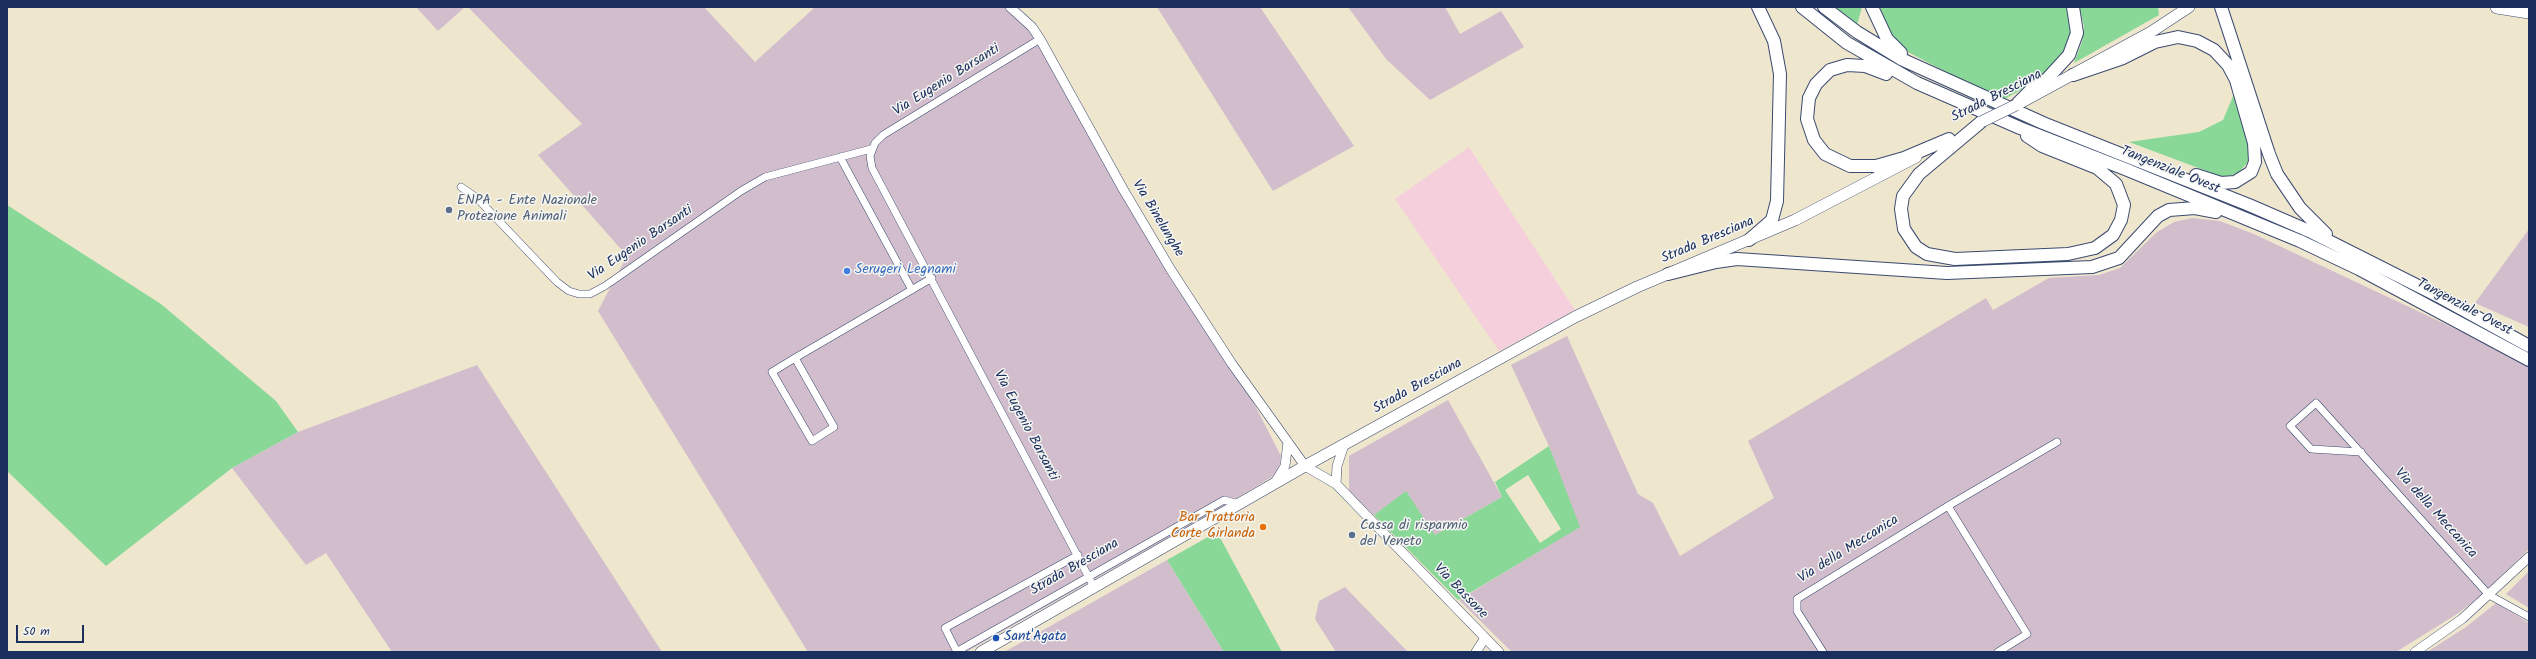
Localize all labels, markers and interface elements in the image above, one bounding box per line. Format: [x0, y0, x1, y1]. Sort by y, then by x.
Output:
street label: Via Eugenio Barsanti [891, 41, 1003, 121]
street label: Strada Bresciana [1949, 67, 2045, 127]
street label: Tangenziale Ovest [2118, 143, 2222, 199]
street label: Via Binelunghe [1127, 177, 1187, 261]
place label: ENPA - Ente Nazionale Protezione Animali [457, 194, 597, 226]
street label: Via Eugenio Barsanti [586, 203, 696, 285]
marker: ENPA - Ente Nazionale Protezione Animali [444, 205, 454, 215]
street label: Strada Bresciana [1659, 214, 1757, 268]
place label: Serugeri Legnami [855, 263, 956, 279]
marker: Serugeri Legnami [842, 266, 852, 276]
street label: Tangenziale Ovest [2413, 276, 2515, 340]
street label: Strada Bresciana [1371, 356, 1465, 418]
street label: Via Eugenio Barsanti [989, 368, 1061, 484]
street label: Via della Meccanica [2390, 466, 2480, 562]
place label: Bar Trattoria Corte Girlanda [1171, 511, 1255, 544]
street label: Via della Meccanica [1796, 512, 1902, 588]
place label: Cassa di risparmio del Veneto [1360, 519, 1468, 552]
marker: Bar Trattoria Corte Girlanda [1258, 522, 1268, 532]
marker: Cassa di risparmio del Veneto [1347, 530, 1357, 540]
street label: Strada Bresciana [1028, 536, 1122, 600]
street label: Via Bassone [1429, 561, 1491, 623]
scale bar [18, 617, 86, 643]
text: 50 m [23, 622, 50, 641]
place label: Sant'Agata [1004, 630, 1067, 646]
marker: Sant'Agata [991, 633, 1001, 643]

